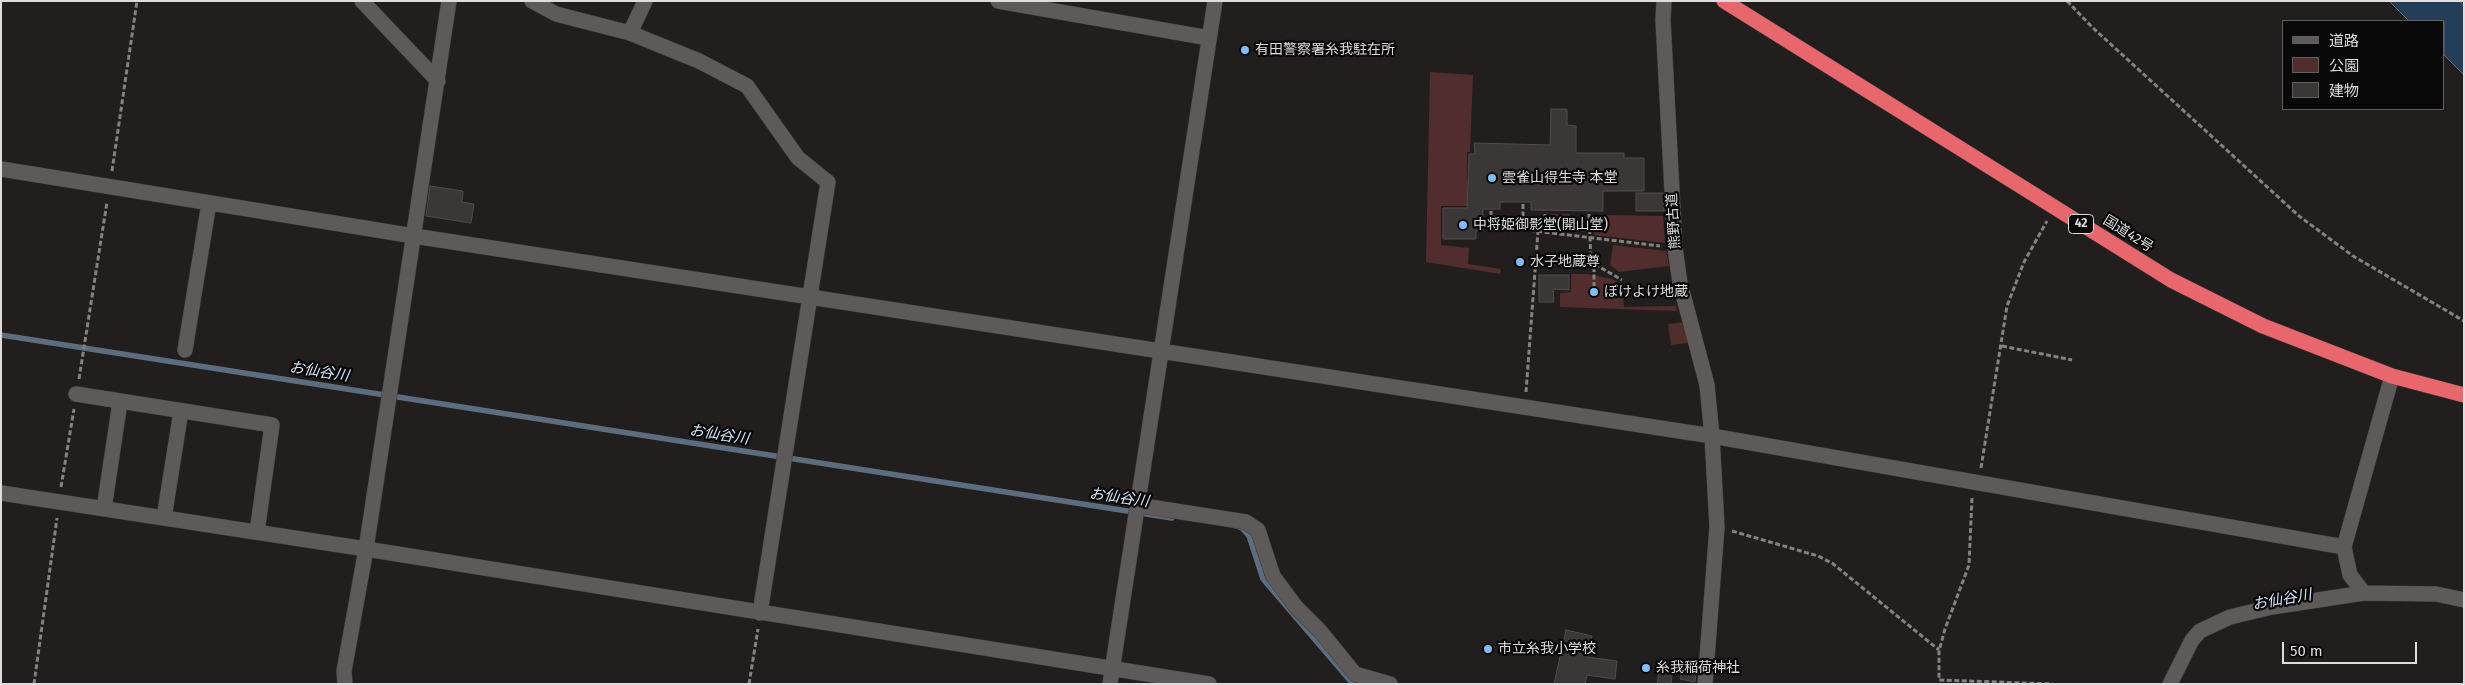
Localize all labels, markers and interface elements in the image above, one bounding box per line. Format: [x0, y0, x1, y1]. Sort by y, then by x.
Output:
legend [2282, 20, 2445, 110]
text: 道路 [2329, 32, 2359, 50]
place label: 有田警察署糸我駐在所 [1255, 42, 1395, 58]
marker: 有田警察署糸我駐在所 [1239, 44, 1251, 56]
text: 公園 [2329, 57, 2359, 75]
text: 建物 [2329, 82, 2359, 100]
place label: 雲雀山得生寺 本堂 [1502, 170, 1618, 186]
marker: 雲雀山得生寺 本堂 [1486, 172, 1498, 184]
street label: 熊野古道 [1664, 192, 1684, 250]
street label: 国道42号 [2100, 212, 2156, 256]
road number: 42 [2068, 214, 2094, 233]
place label: 中将姫御影堂(開山堂) [1473, 217, 1608, 233]
marker: 中将姫御影堂(開山堂) [1457, 219, 1469, 231]
place label: 水子地蔵尊 [1530, 254, 1600, 270]
marker: 水子地蔵尊 [1514, 256, 1526, 268]
place label: ぼけよけ地蔵 [1604, 284, 1688, 300]
marker: ぼけよけ地蔵 [1588, 286, 1600, 298]
water label: お仙谷川 [288, 358, 350, 386]
water label: お仙谷川 [688, 421, 750, 449]
water label: お仙谷川 [1088, 485, 1150, 511]
water label: お仙谷川 [2251, 586, 2313, 614]
scale bar [2285, 632, 2420, 664]
place label: 市立糸我小学校 [1498, 641, 1596, 657]
text: 50 m [2290, 642, 2323, 660]
marker: 市立糸我小学校 [1482, 643, 1494, 655]
place label: 糸我稲荷神社 [1656, 660, 1740, 676]
marker: 糸我稲荷神社 [1640, 662, 1652, 674]

